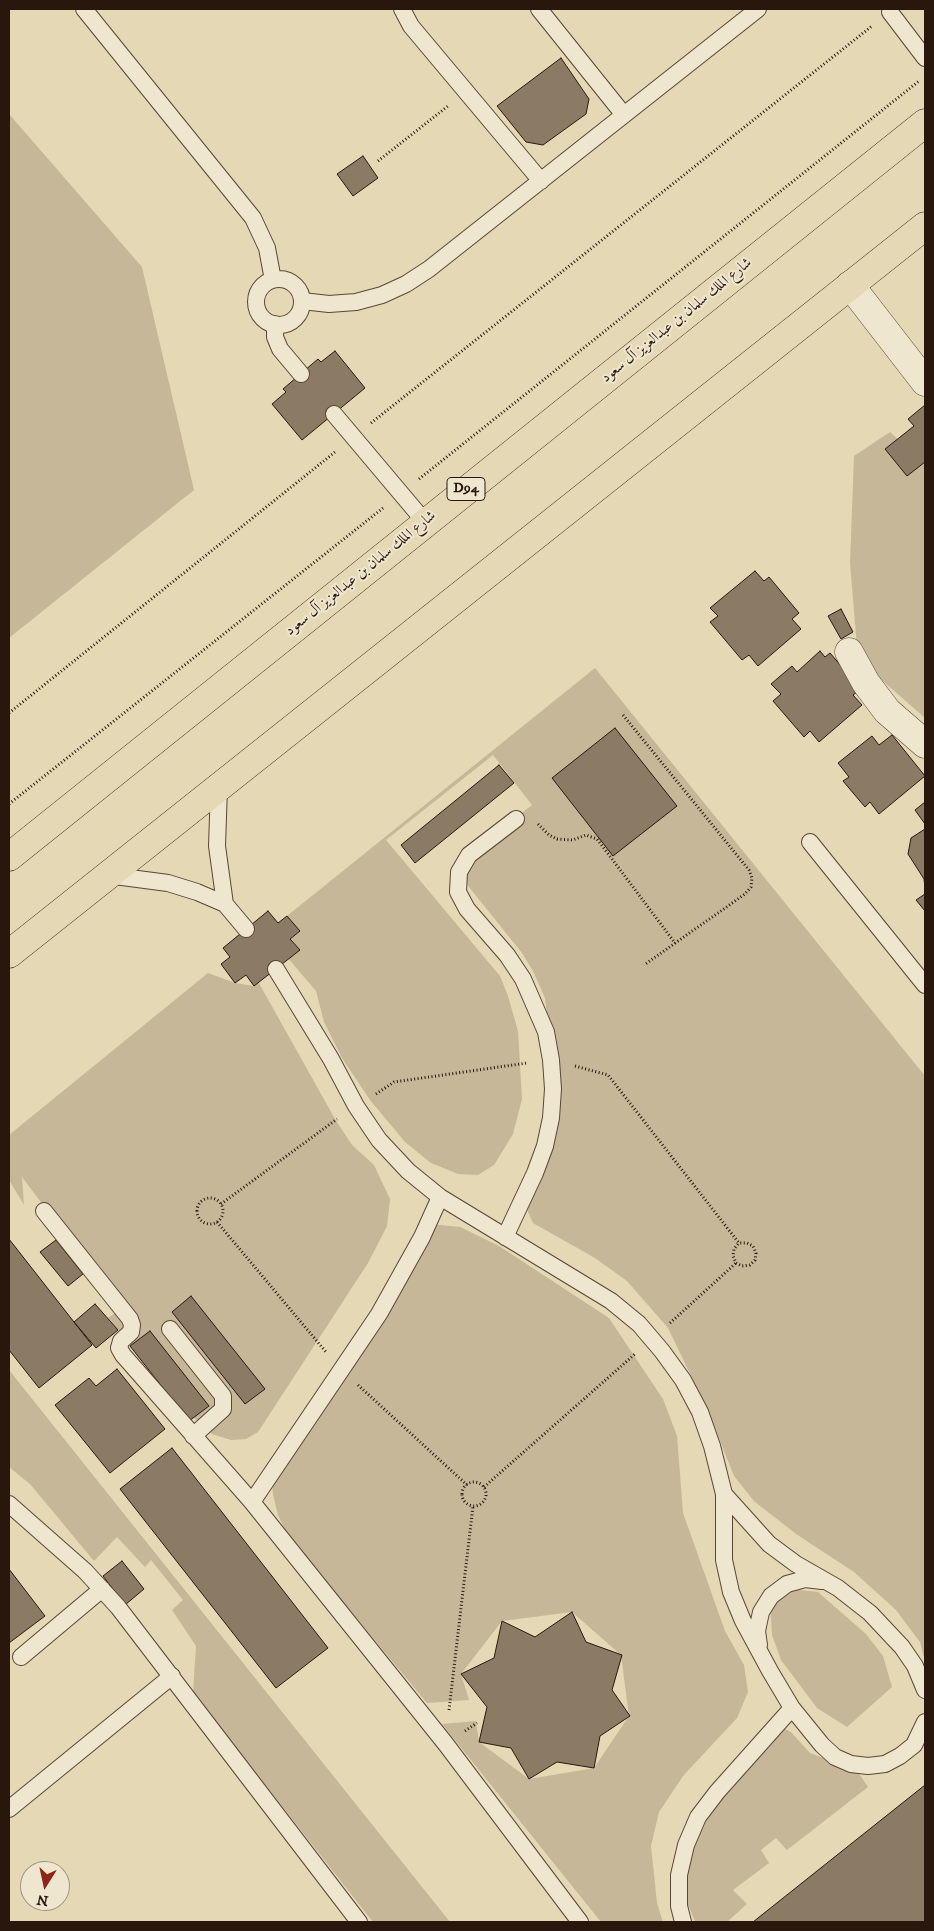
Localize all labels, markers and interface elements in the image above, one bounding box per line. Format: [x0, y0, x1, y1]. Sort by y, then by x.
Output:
street label: شارع الملك سلمان بن عبدالعزيز آل سعود [598, 255, 756, 387]
road number: D94 [447, 478, 485, 500]
street label: شارع الملك سلمان بن عبدالعزيز آل سعود [282, 508, 440, 640]
north arrow [20, 1861, 70, 1911]
text: N [35, 1890, 50, 1910]

